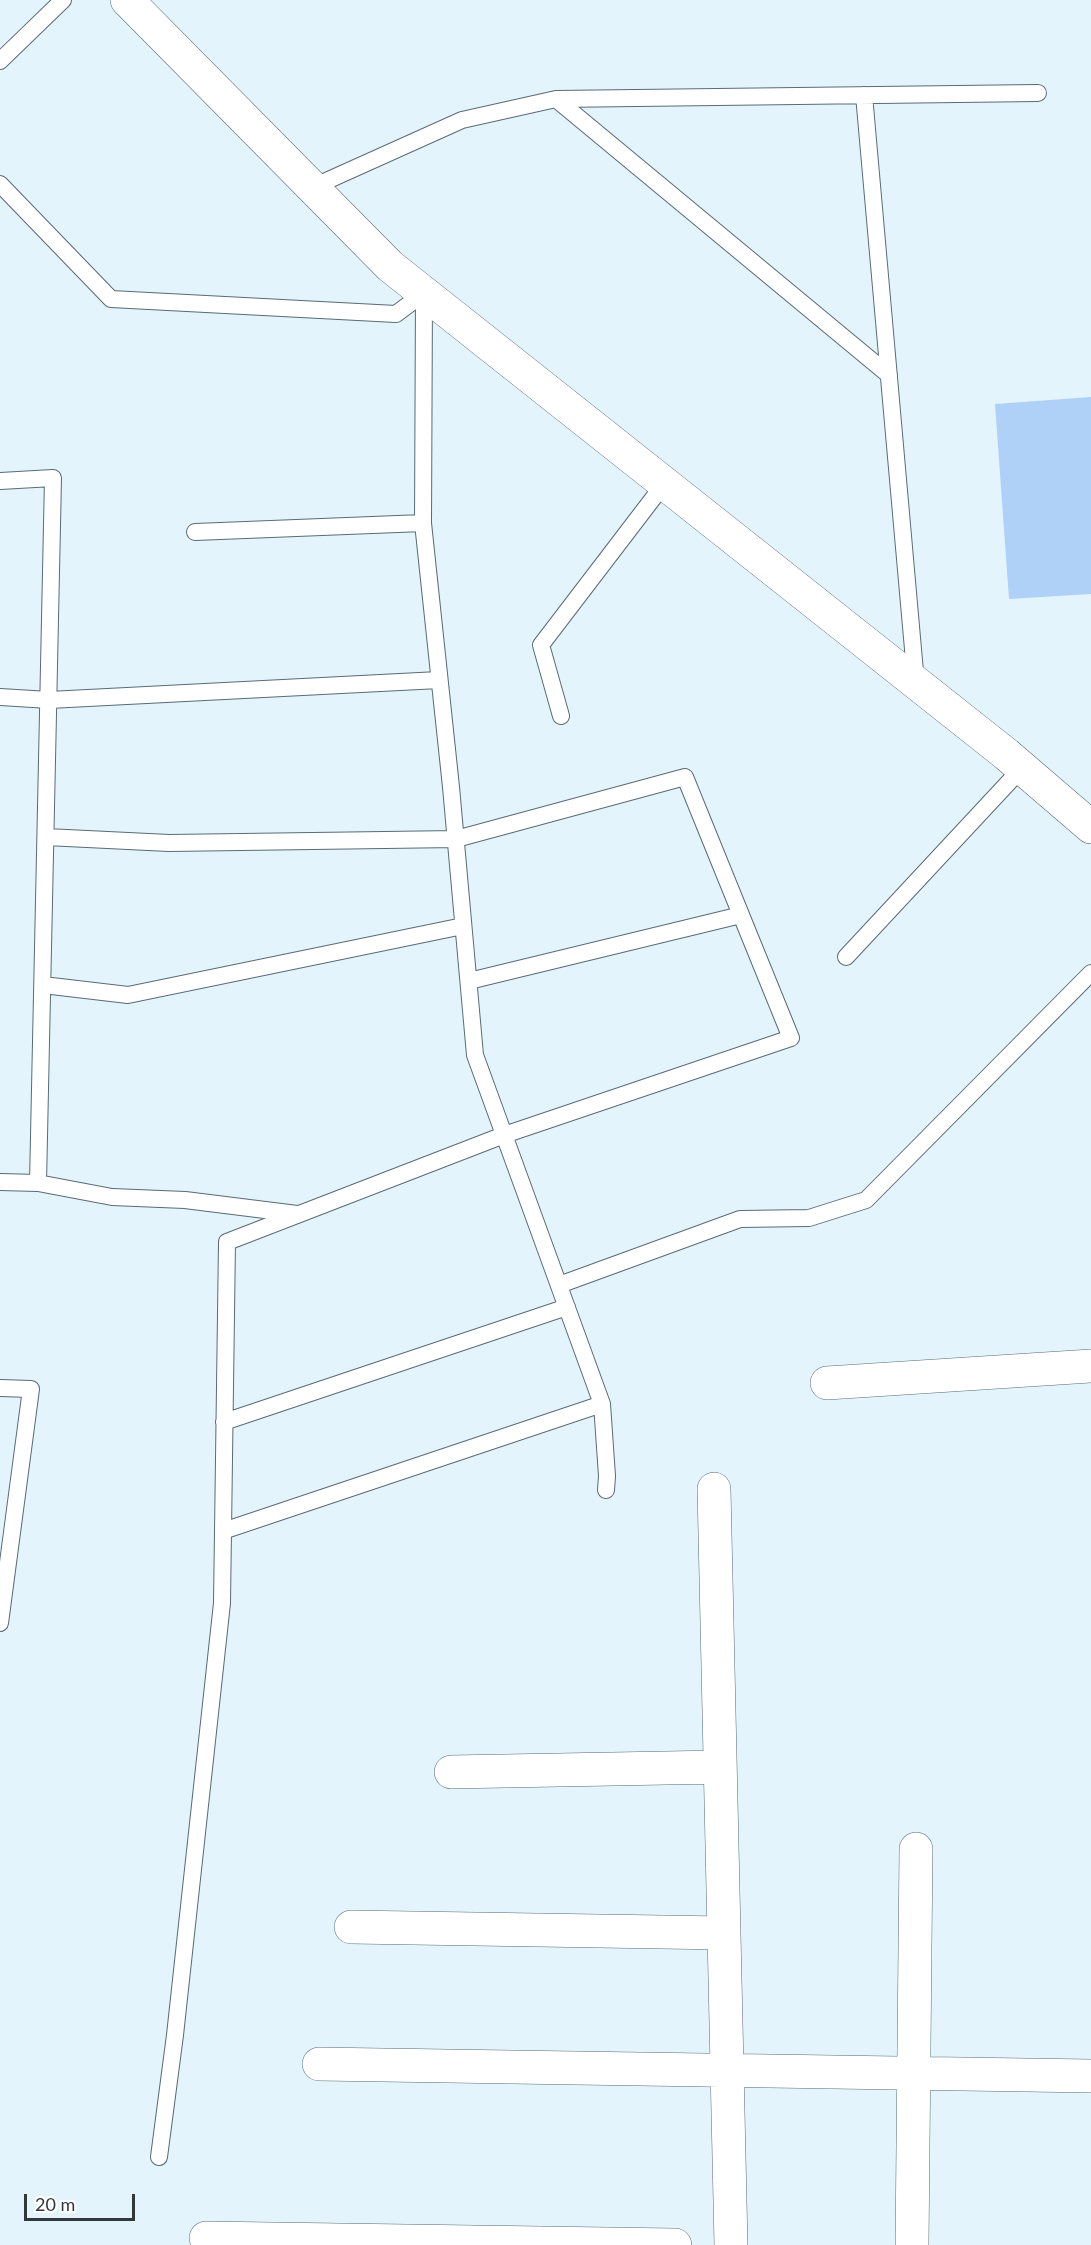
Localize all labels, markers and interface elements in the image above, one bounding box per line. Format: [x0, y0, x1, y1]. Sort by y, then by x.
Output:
scale bar [27, 2182, 138, 2220]
text: 20 m [35, 2193, 75, 2215]

